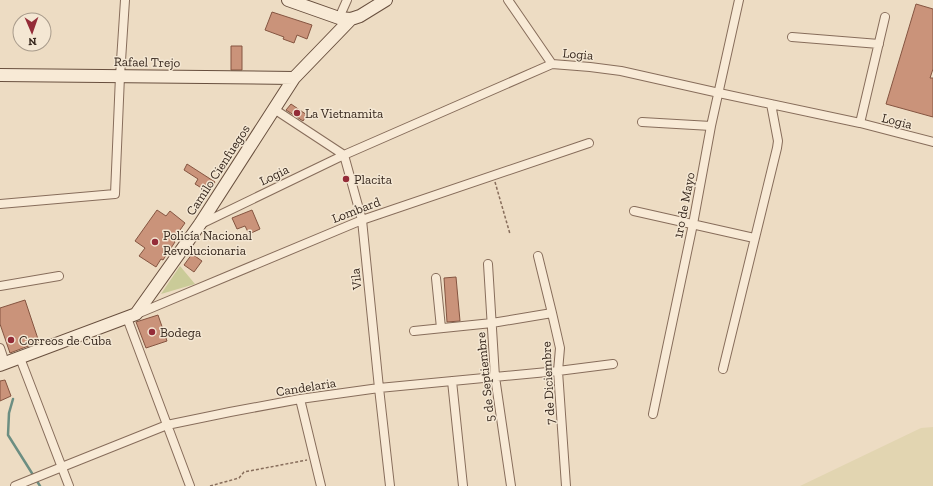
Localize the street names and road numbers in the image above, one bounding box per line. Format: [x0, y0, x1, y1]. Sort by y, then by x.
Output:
street label: Logia [562, 45, 595, 63]
street label: Rafael Trejo [114, 54, 181, 71]
street label: Logia [880, 110, 914, 132]
street label: Camilo Cienfuegos [183, 122, 253, 218]
street label: Logia [257, 161, 292, 188]
street label: 1ro de Mayo [670, 170, 698, 239]
street label: Lombard [330, 194, 382, 226]
street label: Vila [347, 267, 365, 291]
street label: 5 de Septiembre [473, 331, 497, 423]
street label: 7 de Diciembre [538, 341, 558, 425]
street label: Candelaria [275, 375, 338, 399]

